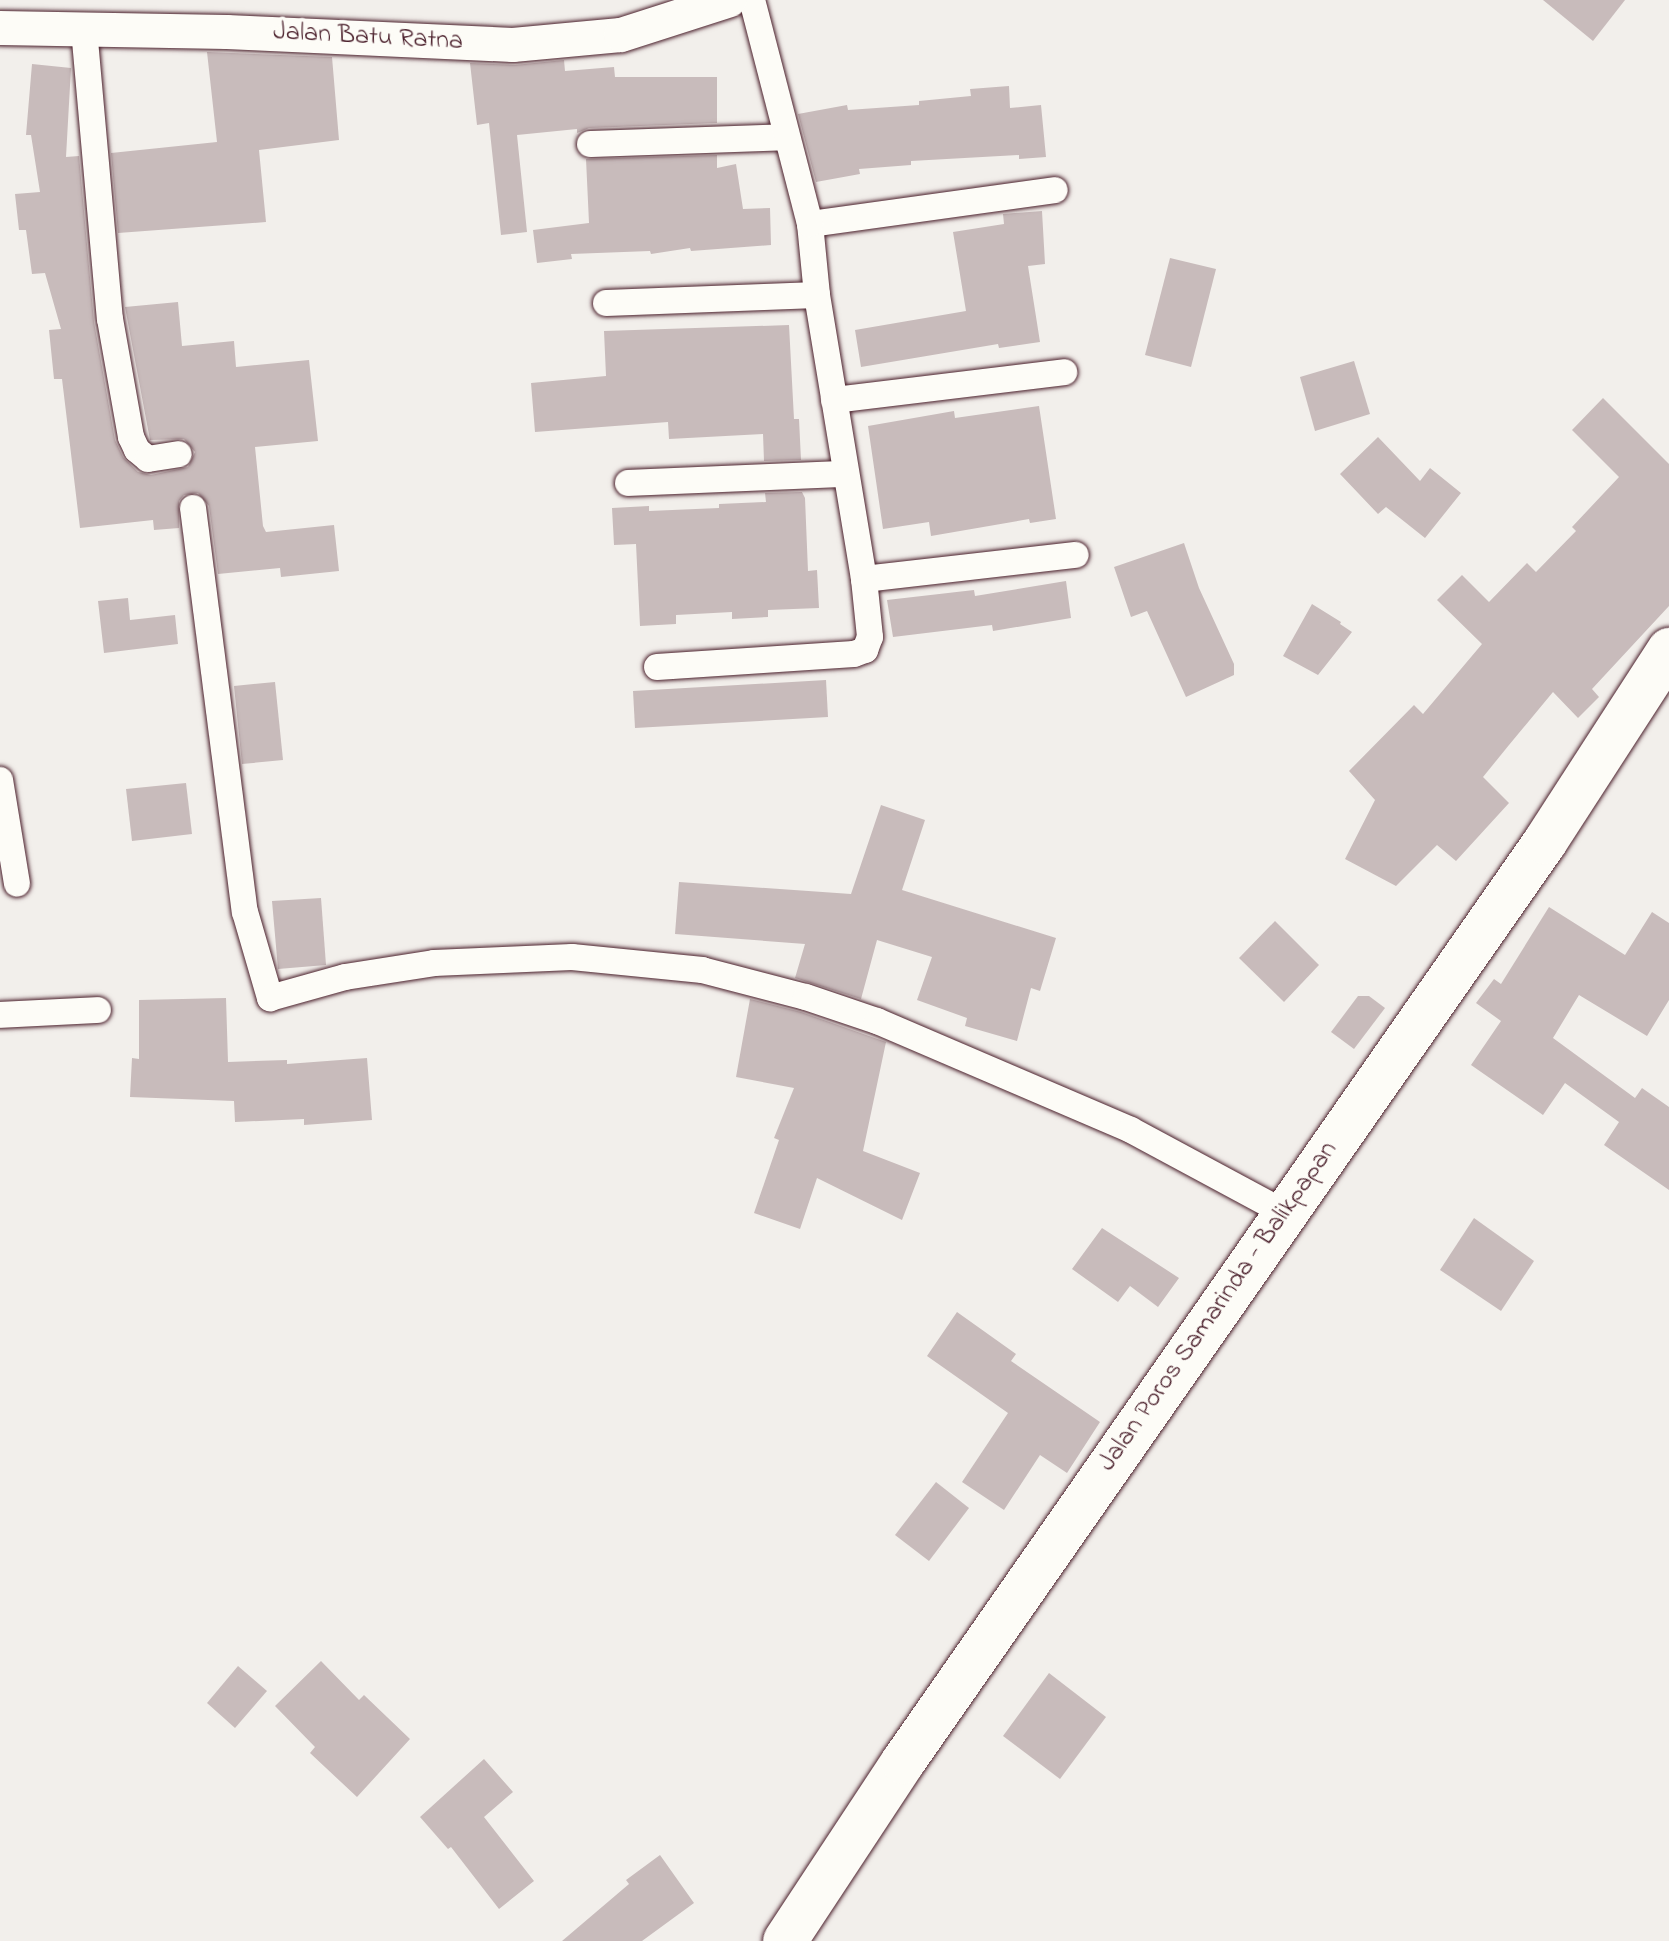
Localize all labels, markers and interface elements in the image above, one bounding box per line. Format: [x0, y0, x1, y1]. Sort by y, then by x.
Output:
street label: Jalan Batu Ratna [272, 17, 464, 59]
street label: Jalan Poros Samarinda - Balikpapan [1093, 1136, 1345, 1478]

